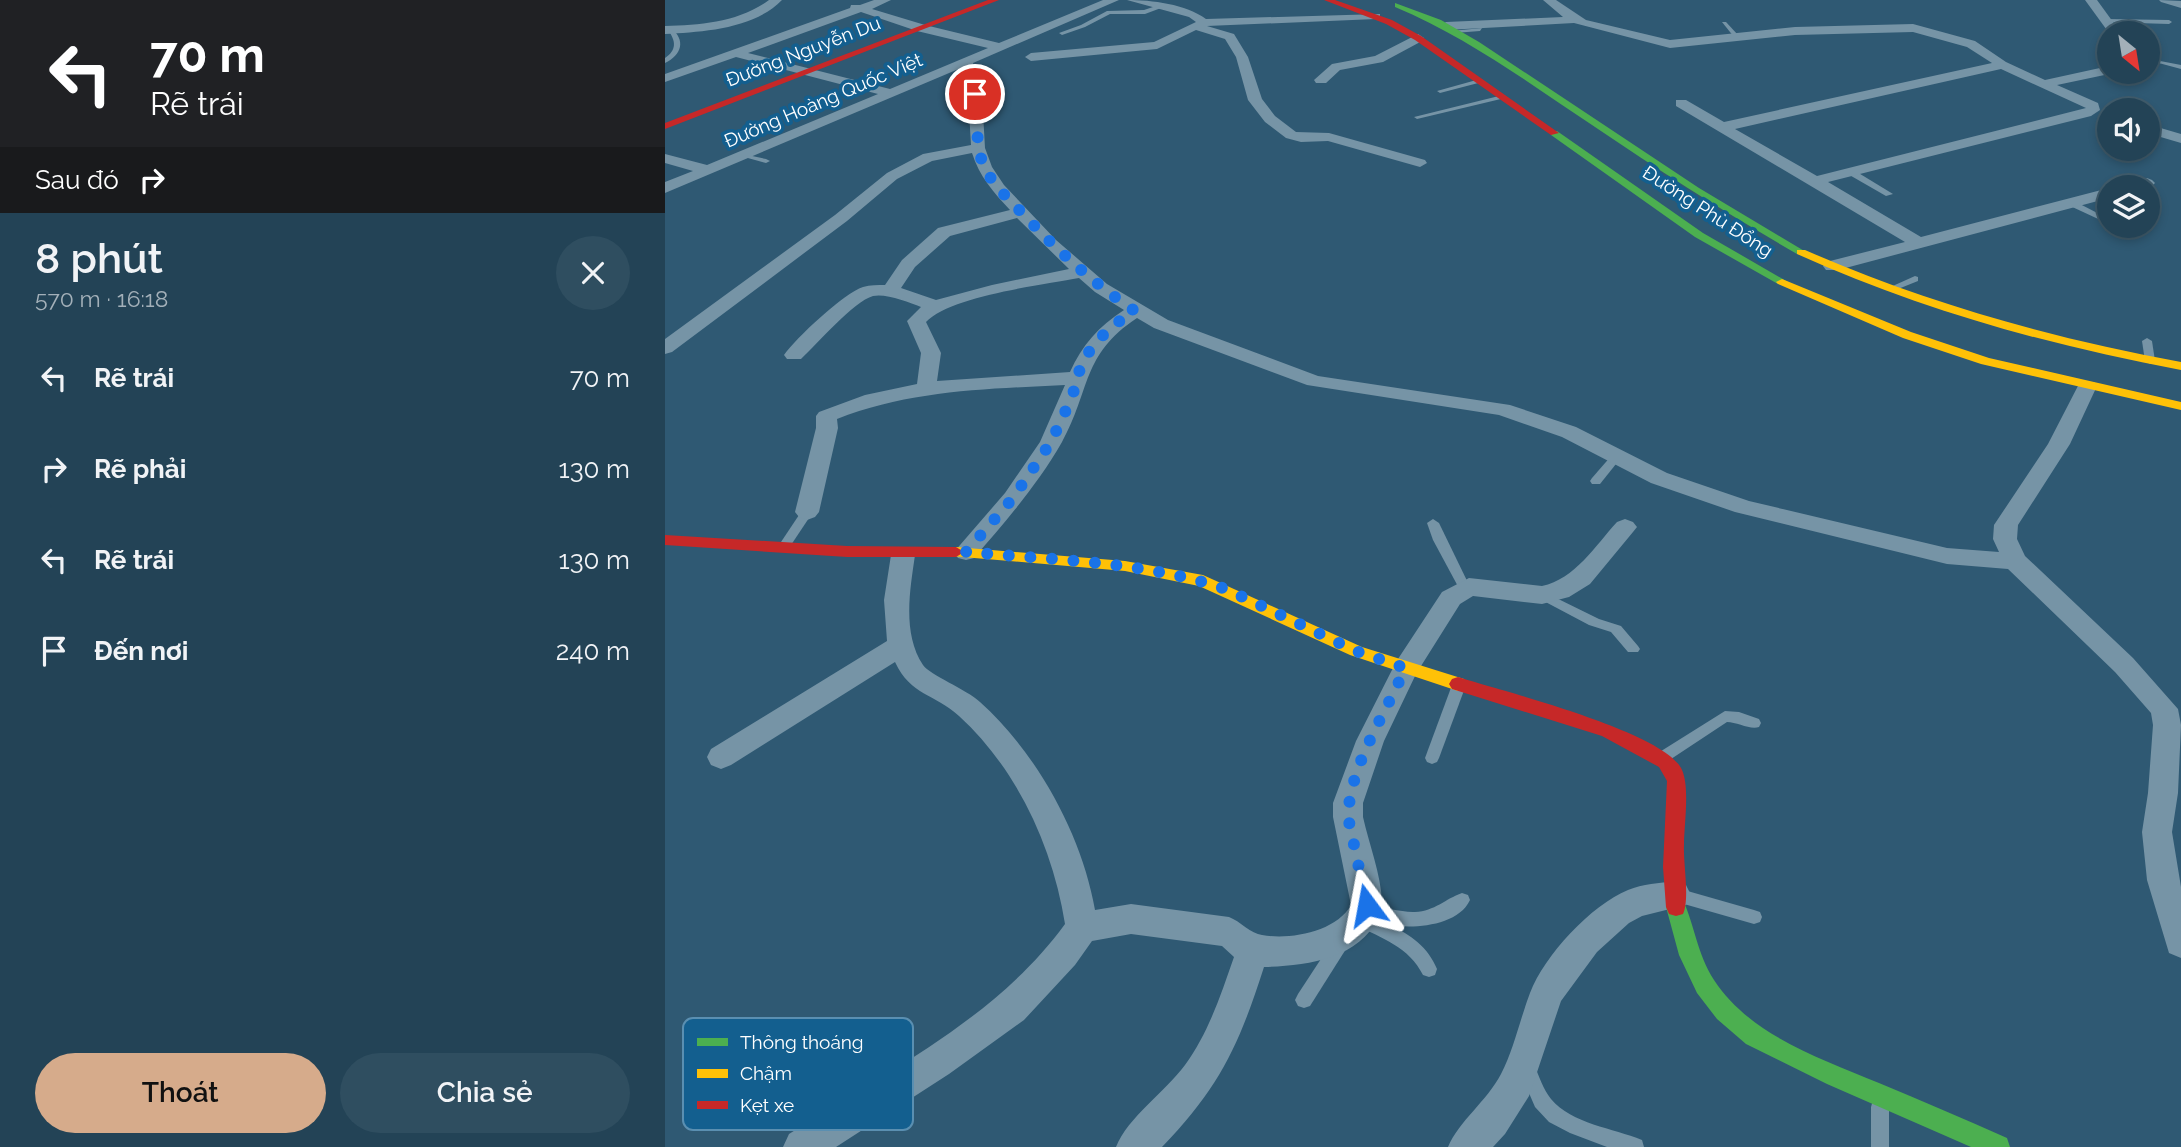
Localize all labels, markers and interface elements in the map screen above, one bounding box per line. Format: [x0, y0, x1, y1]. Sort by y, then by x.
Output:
street label: Đường Nguyễn Du [723, 11, 883, 91]
north arrow [2097, 21, 2159, 84]
map controls [2097, 21, 2160, 238]
text: 70 m [150, 26, 265, 83]
icon: left [35, 28, 126, 119]
street label: Đường Hoàng Quốc Việt [721, 48, 926, 152]
pin [945, 64, 1005, 124]
icon: arrive [956, 75, 994, 113]
text: Rẽ trái [150, 85, 244, 122]
button: sound [2097, 98, 2160, 161]
icon: right [133, 161, 171, 199]
street label: Đường Phù Đổng [1639, 161, 1777, 261]
text: Sau đó [35, 165, 119, 195]
button: layers [2097, 175, 2160, 238]
text: 8 phút [35, 234, 163, 283]
button: close [556, 236, 630, 310]
text: 570 m · 16:18 [35, 285, 168, 312]
icon: left [35, 359, 73, 397]
text: Rẽ trái [94, 363, 174, 393]
text: 70 m [570, 363, 630, 393]
icon: right [35, 450, 73, 488]
text: Rẽ phải [94, 454, 186, 484]
text: 130 m [559, 454, 630, 484]
icon: left [35, 541, 73, 579]
text: Rẽ trái [94, 545, 174, 575]
text: 130 m [559, 545, 630, 575]
icon: arrive [35, 632, 73, 670]
text: Đến nơi [94, 636, 188, 666]
text: 240 m [556, 636, 630, 666]
position arrow [1330, 868, 1404, 942]
legend [683, 1018, 913, 1130]
text: Thông thoáng [740, 1031, 864, 1053]
button: Thoát [35, 1053, 326, 1133]
button: Chia sẻ [340, 1053, 630, 1133]
text: Chậm [740, 1062, 792, 1084]
text: Kẹt xe [740, 1094, 794, 1116]

